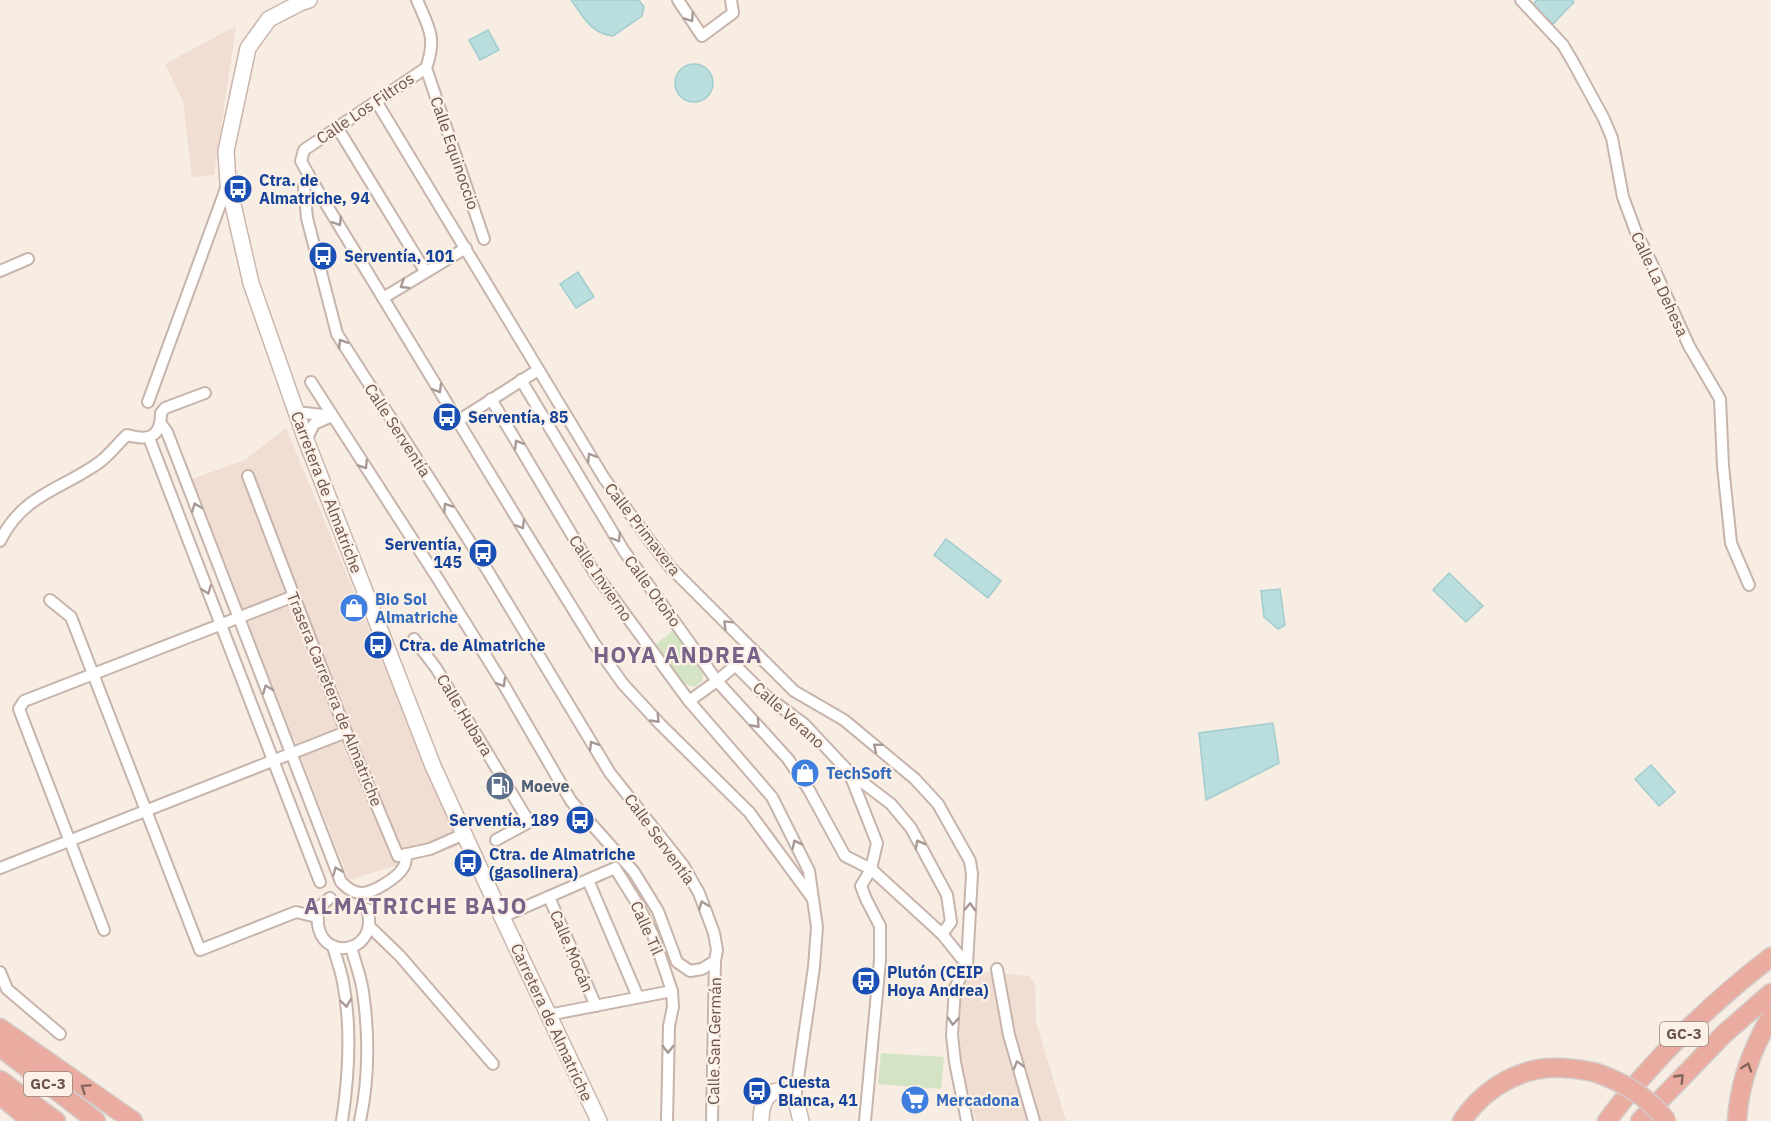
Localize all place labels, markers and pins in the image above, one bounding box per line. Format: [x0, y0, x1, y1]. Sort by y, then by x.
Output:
place label: Ctra. de Almatriche, 94 [259, 170, 370, 208]
bus stop icon: Ctra. de Almatriche, 94 [222, 173, 254, 205]
bus stop icon: Serventía, 101 [307, 240, 339, 272]
place label: Serventía, 101 [344, 246, 454, 266]
bus stop icon: Serventía, 85 [431, 401, 463, 433]
place label: Serventía, 85 [468, 407, 569, 427]
place label: Serventía, 145 [385, 534, 462, 572]
bus stop icon: Serventía, 145 [467, 537, 499, 569]
place label: Bio Sol Almatriche [375, 589, 458, 627]
shop icon: Bio Sol Almatriche [338, 592, 370, 624]
bus stop icon: Ctra. de Almatriche [362, 629, 394, 661]
place label: Ctra. de Almatriche [399, 635, 545, 655]
shop icon: TechSoft [789, 757, 821, 789]
place label: TechSoft [826, 763, 892, 783]
fuel station icon: Moeve [484, 770, 516, 802]
place label: Moeve [521, 776, 569, 796]
bus stop icon: Serventía, 189 [564, 804, 596, 836]
place label: Serventía, 189 [449, 810, 559, 830]
place label: Ctra. de Almatriche (gasolinera) [489, 844, 635, 882]
bus stop icon: Ctra. de Almatriche (gasolinera) [452, 847, 484, 879]
place label: Plutón (CEIP Hoya Andrea) [887, 962, 989, 1000]
bus stop icon: Plutón (CEIP Hoya Andrea) [850, 965, 882, 997]
place label: Cuesta Blanca, 41 [778, 1072, 858, 1110]
bus stop icon: Cuesta Blanca, 41 [741, 1075, 773, 1107]
supermarket icon: Mercadona [899, 1084, 931, 1116]
place label: Mercadona [936, 1090, 1019, 1110]

